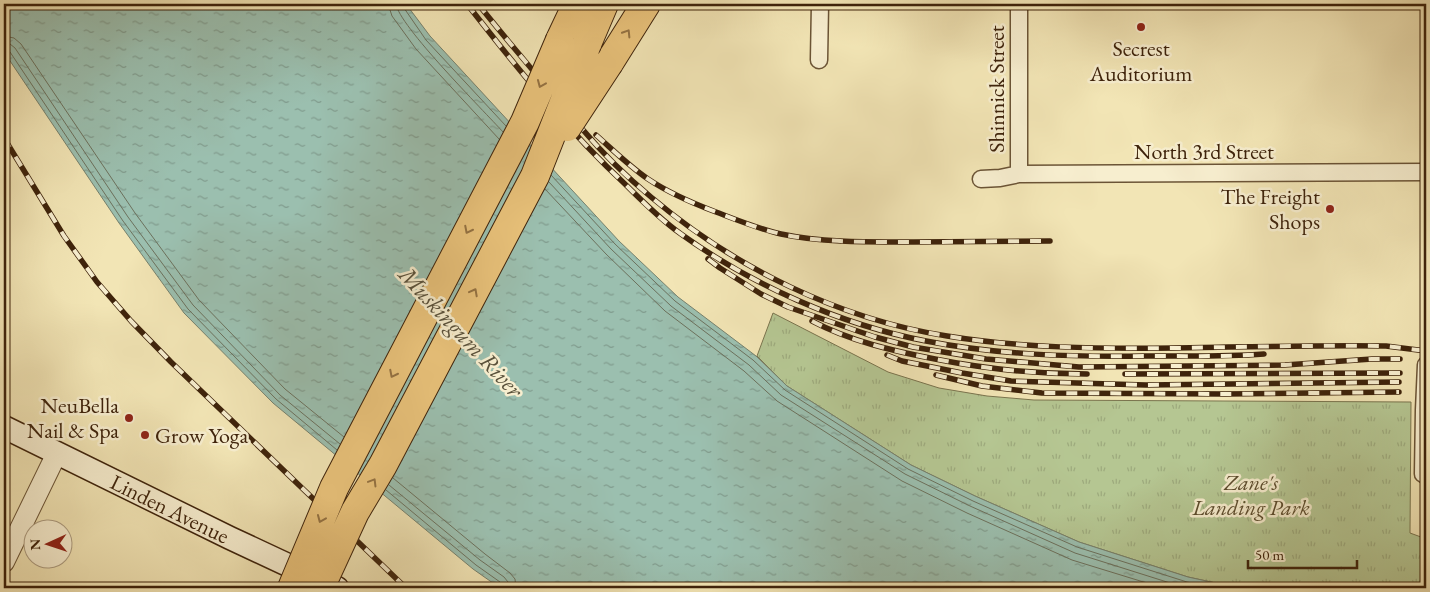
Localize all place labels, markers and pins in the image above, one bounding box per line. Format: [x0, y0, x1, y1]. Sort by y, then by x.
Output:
marker: Secrest Auditorium [1135, 21, 1147, 33]
place label: Secrest Auditorium [1089, 34, 1192, 88]
place label: The Freight Shops [1221, 182, 1320, 236]
marker: The Freight Shops [1324, 203, 1336, 215]
place label: NeuBella Nail & Spa [27, 391, 119, 445]
marker: NeuBella Nail & Spa [123, 412, 135, 424]
place label: Grow Yoga [155, 421, 248, 450]
marker: Grow Yoga [139, 429, 151, 441]

